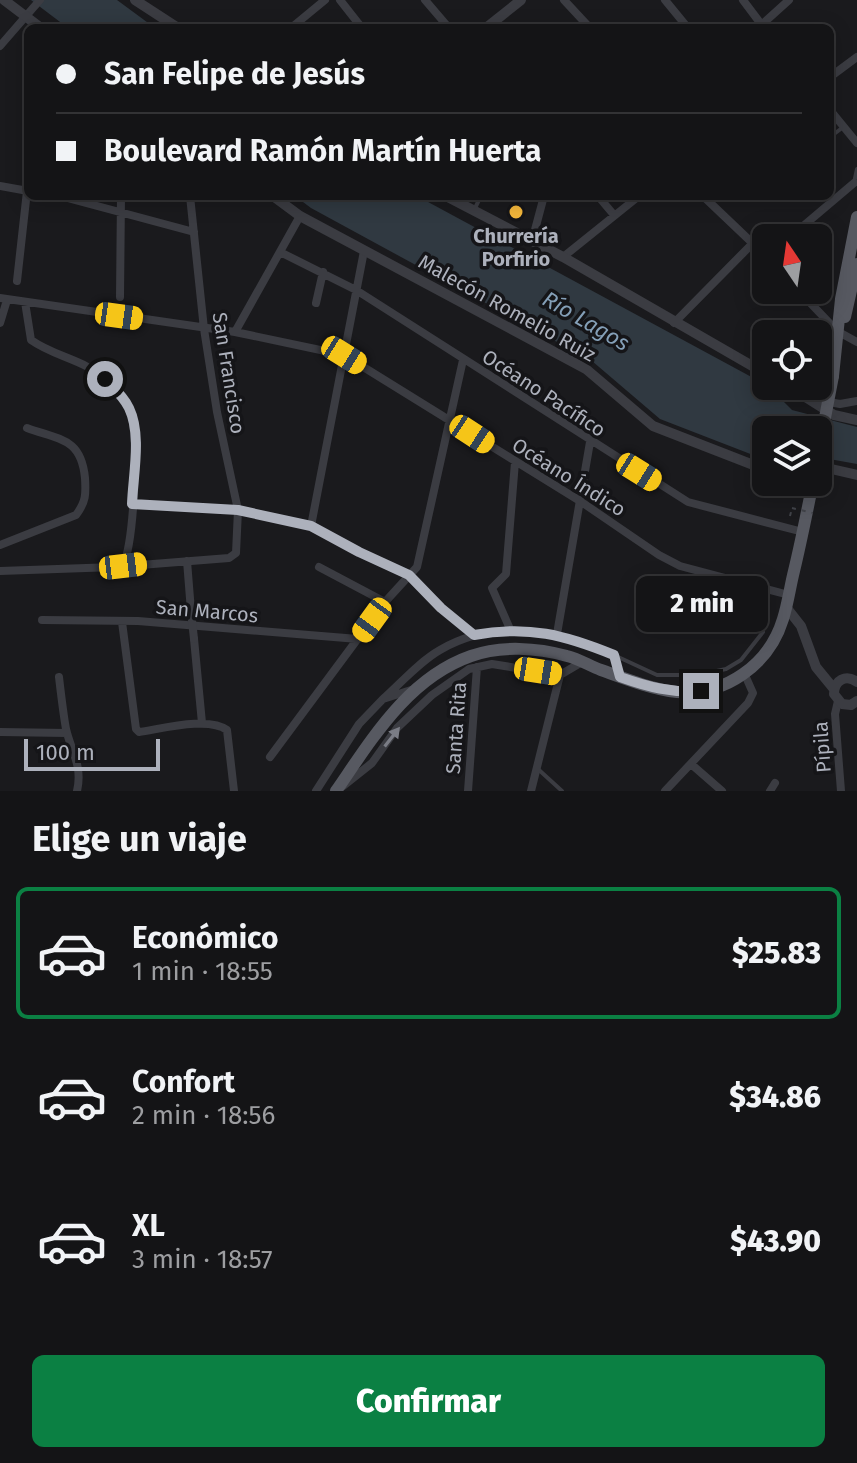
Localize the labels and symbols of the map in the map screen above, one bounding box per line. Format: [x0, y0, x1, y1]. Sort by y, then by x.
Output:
marker: Churrería Porfirio [507, 203, 525, 221]
place label: Churrería Porfirio [473, 224, 559, 271]
north arrow [752, 224, 832, 304]
street label: Malecón Romelio Ruiz [414, 249, 600, 367]
water label: Río Lagos [538, 285, 634, 357]
car [94, 301, 144, 331]
street label: San Francisco [208, 310, 250, 436]
car [317, 332, 371, 378]
street label: Océano Pacífico [478, 344, 610, 442]
route start [87, 361, 123, 397]
car [445, 411, 499, 457]
street label: Océano Índico [508, 433, 630, 521]
car [612, 449, 666, 495]
car [98, 551, 148, 581]
callout: 2 min [635, 575, 767, 631]
car [348, 594, 396, 646]
street label: San Marcos [155, 595, 259, 627]
car [512, 655, 564, 687]
route end [683, 673, 719, 709]
street label: Santa Rita [441, 681, 471, 775]
street label: Pípila [808, 721, 836, 773]
one-way arrow [383, 727, 399, 747]
scale bar [24, 735, 160, 771]

